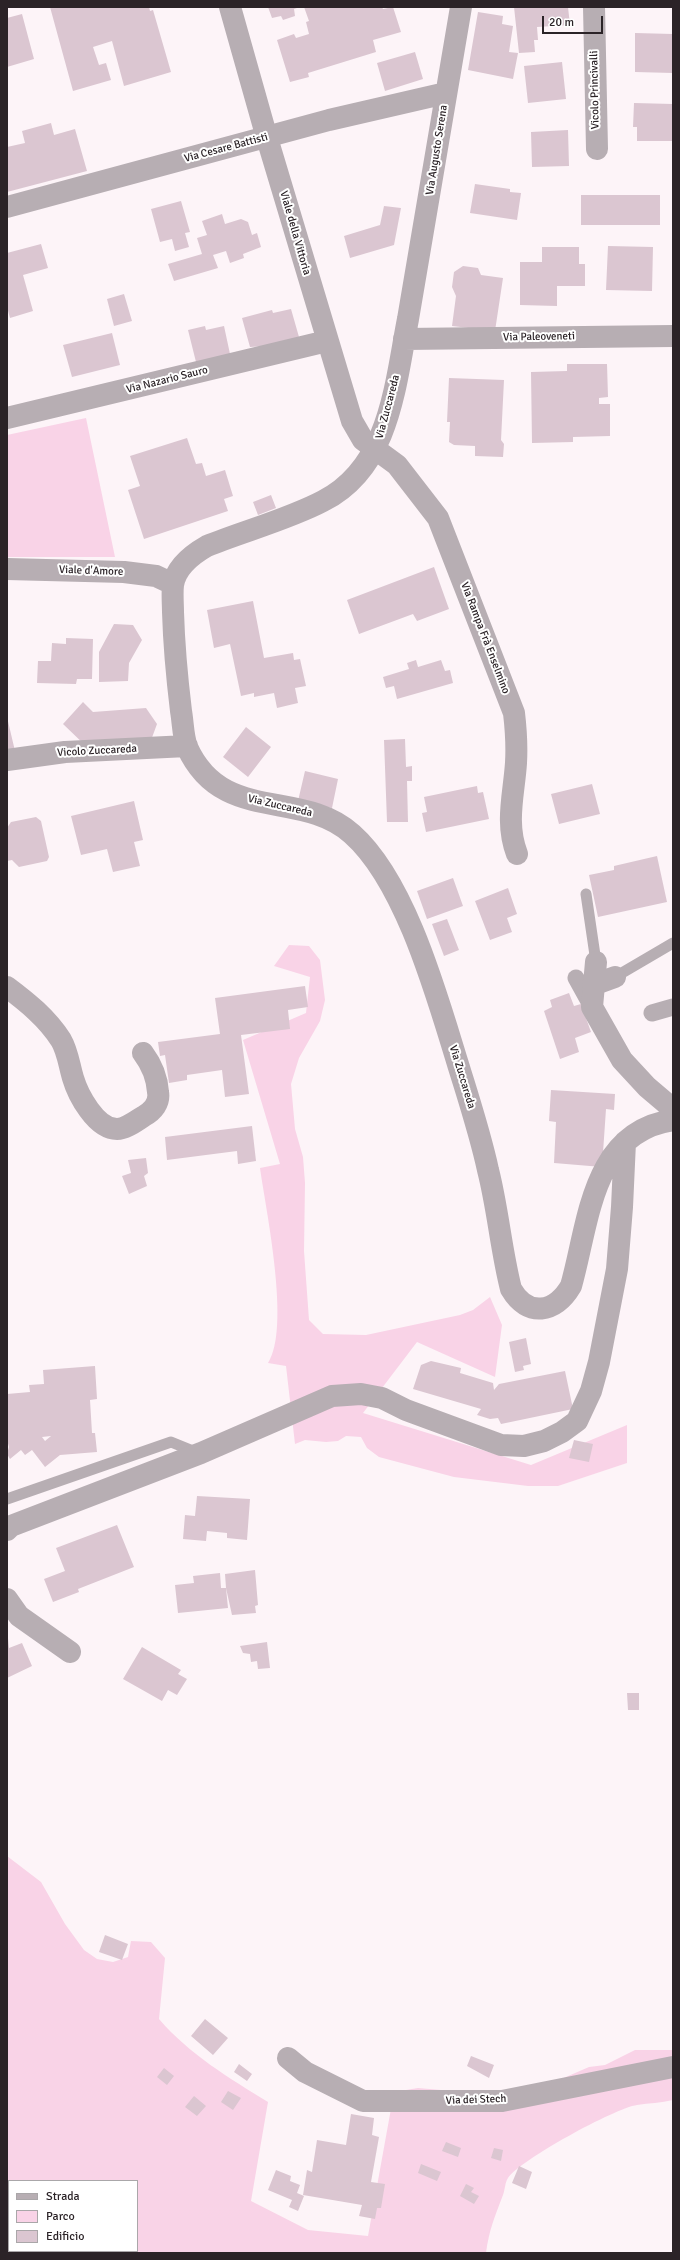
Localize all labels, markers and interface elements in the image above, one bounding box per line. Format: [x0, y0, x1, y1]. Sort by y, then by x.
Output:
scale bar [544, 8, 605, 34]
text: 20 m [549, 15, 574, 30]
street label: Vicolo Princivalli [588, 51, 602, 129]
street label: Via Augusto Serena [423, 104, 451, 196]
street label: Via Cesare Battisti [183, 130, 269, 166]
street label: Viale della Vittoria [277, 189, 313, 277]
street label: Via Paleoveneti [503, 330, 575, 344]
street label: Via Nazario Sauro [125, 364, 209, 396]
street label: Via Zuccareda [373, 374, 403, 440]
street label: Viale d'Amore [59, 563, 123, 579]
street label: Via Rampa Frà Enselmino [458, 580, 512, 696]
street label: Vicolo Zuccareda [57, 742, 137, 760]
street label: Via Zuccareda [246, 792, 314, 820]
street label: Via Zuccareda [446, 1044, 478, 1110]
street label: Via dei Stech [446, 2092, 506, 2108]
legend [8, 2180, 138, 2252]
text: Strada [46, 2189, 80, 2204]
text: Parco [46, 2209, 75, 2224]
text: Edificio [46, 2229, 84, 2244]

